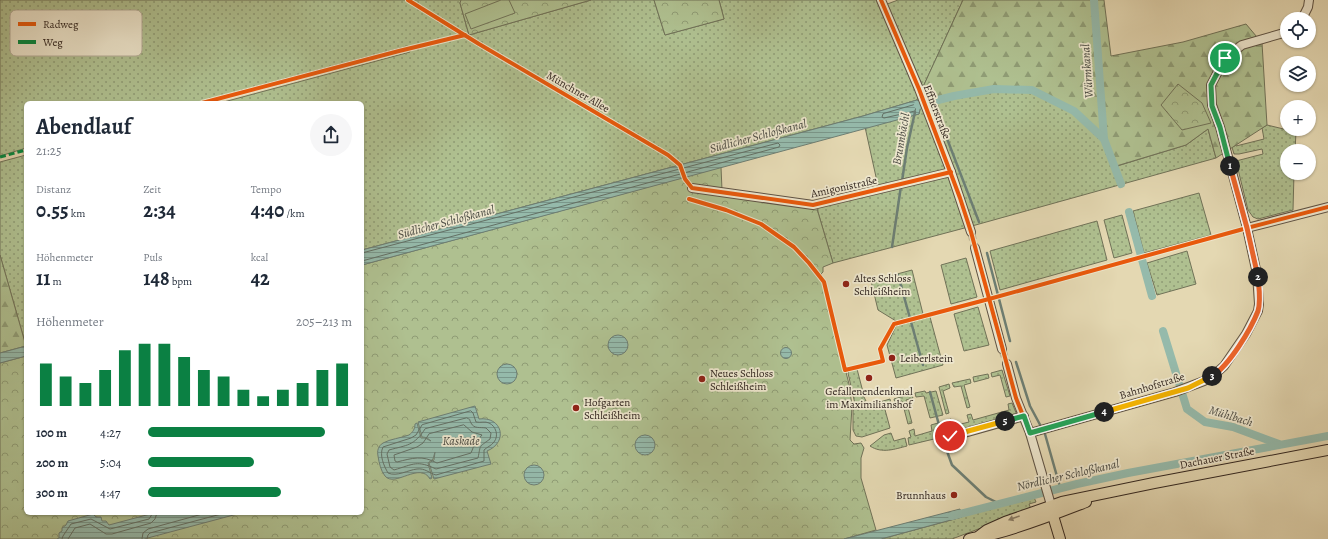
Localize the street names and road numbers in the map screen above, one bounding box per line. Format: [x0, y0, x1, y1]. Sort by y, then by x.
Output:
street label: Münchner Allee [544, 68, 612, 116]
street label: Effnerstraße [920, 83, 954, 141]
street label: Amigonistraße [809, 173, 879, 202]
street label: Bahnhofstraße [1118, 369, 1186, 403]
street label: Dachauer Straße [1178, 443, 1256, 473]

